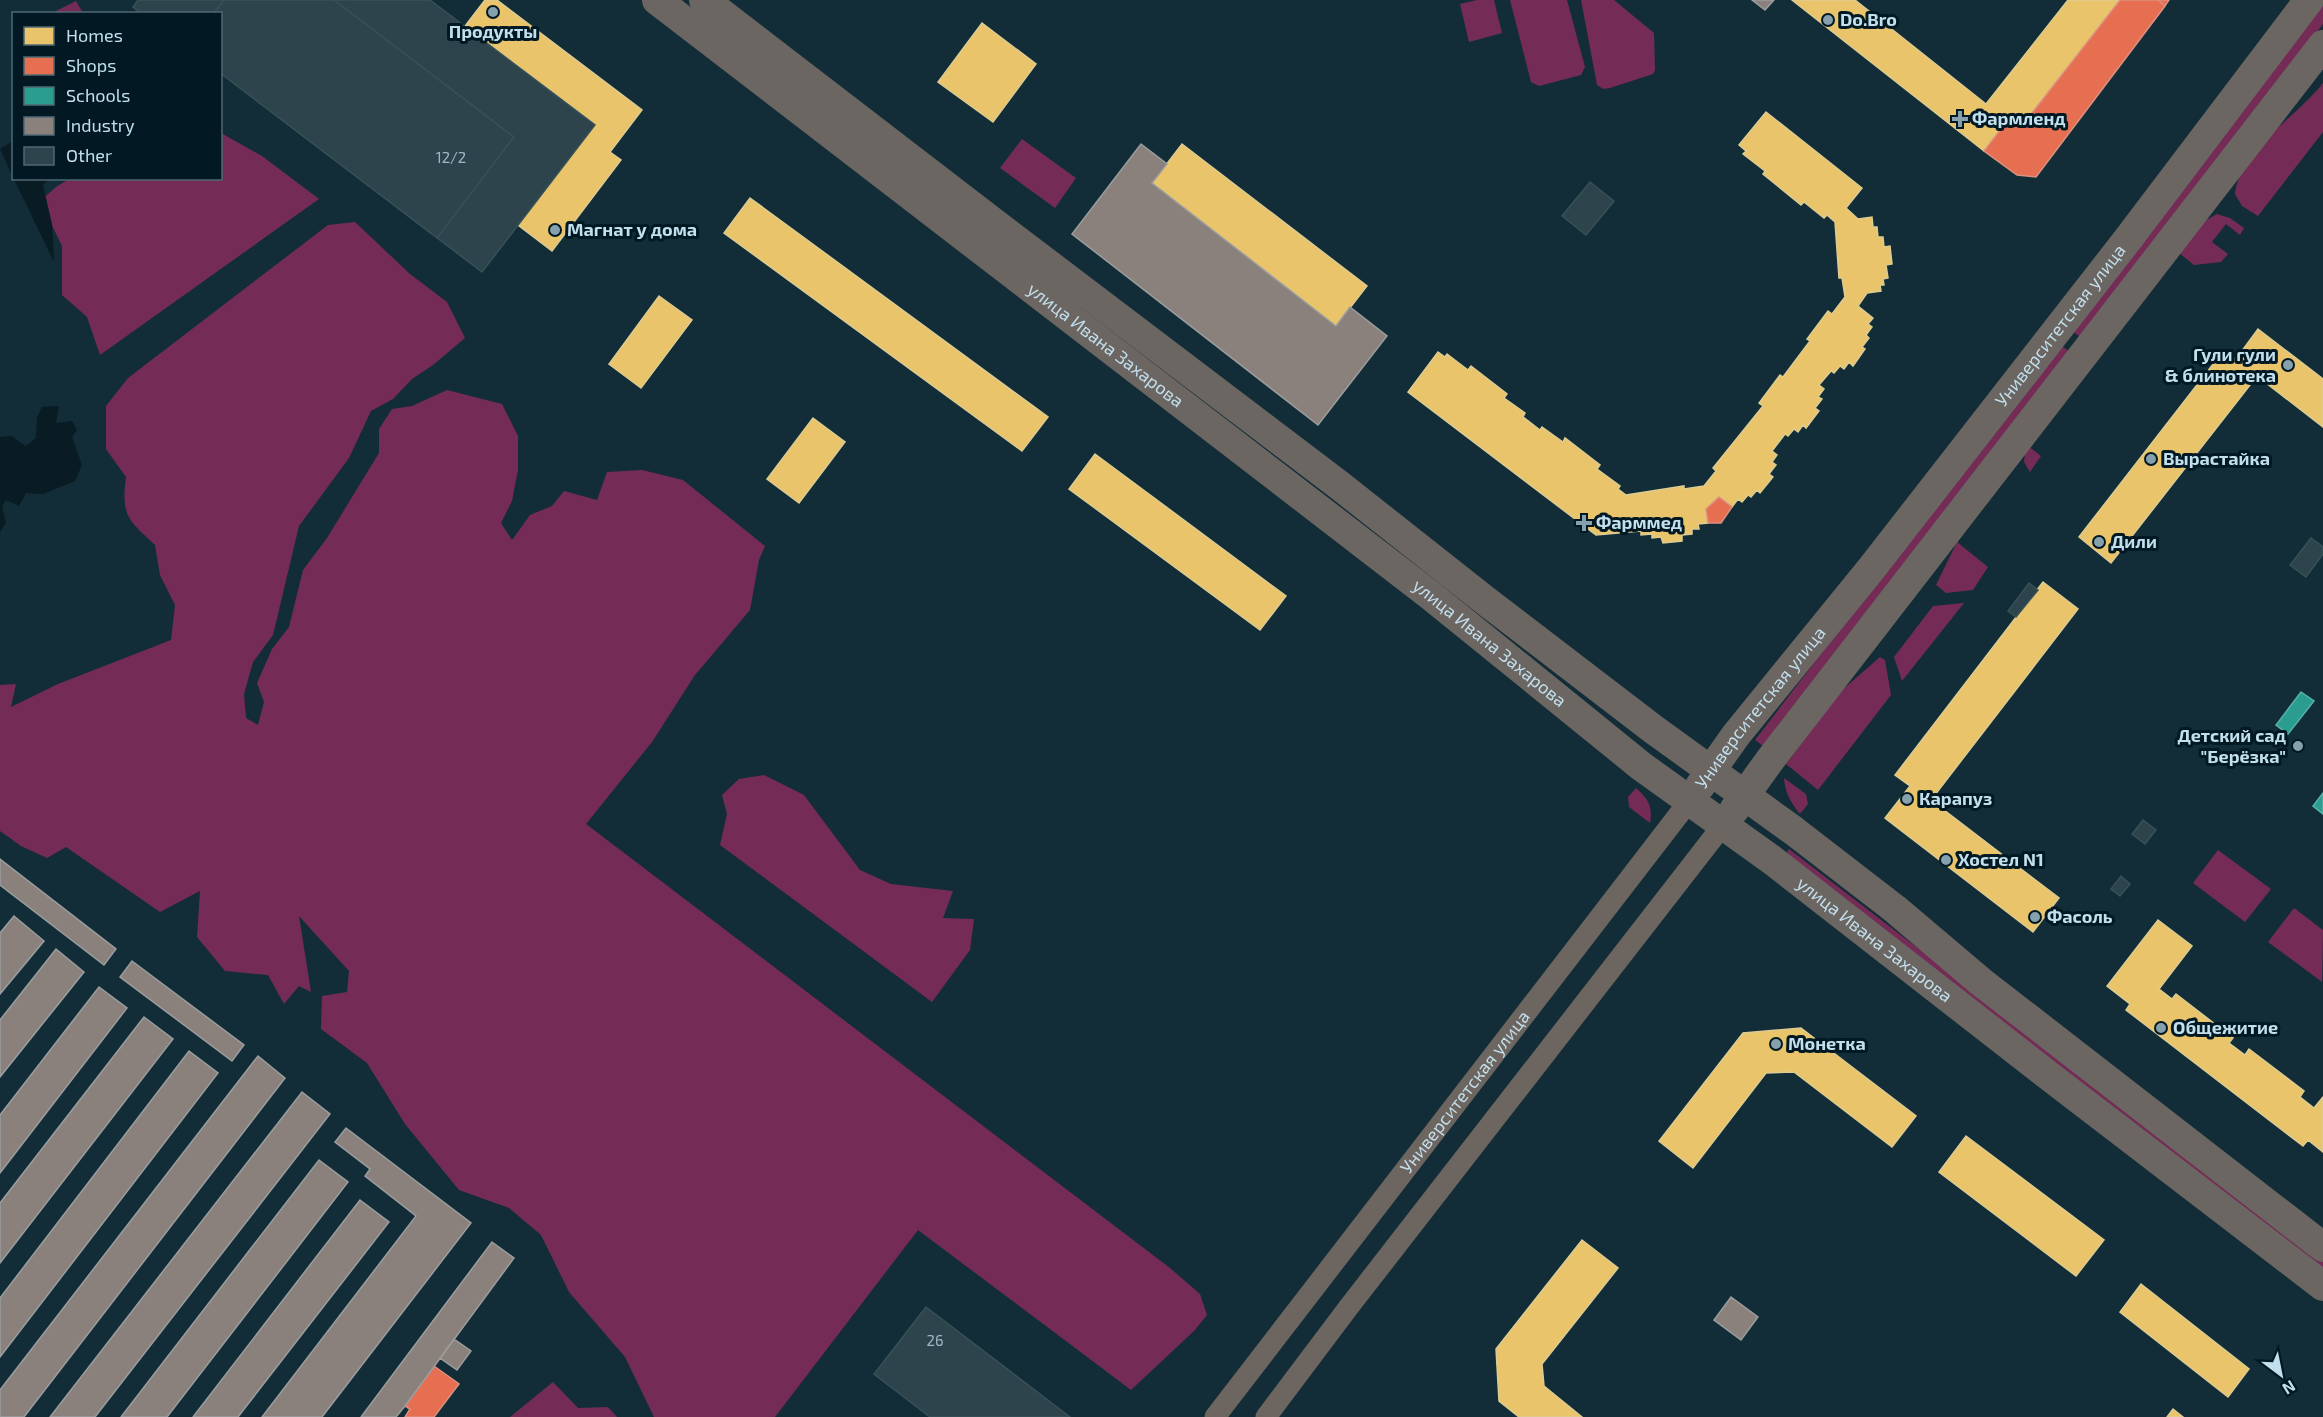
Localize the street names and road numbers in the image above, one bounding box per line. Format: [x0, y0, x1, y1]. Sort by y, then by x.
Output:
street label: Университетская улица [1990, 239, 2130, 410]
street label: улица Ивана Захарова [1024, 277, 1189, 411]
street label: улица Ивана Захарова [1409, 574, 1571, 711]
street label: Университетская улица [1690, 622, 1830, 792]
street label: улица Ивана Захарова [1793, 872, 1957, 1006]
street label: Университетская улица [1395, 1006, 1534, 1177]

